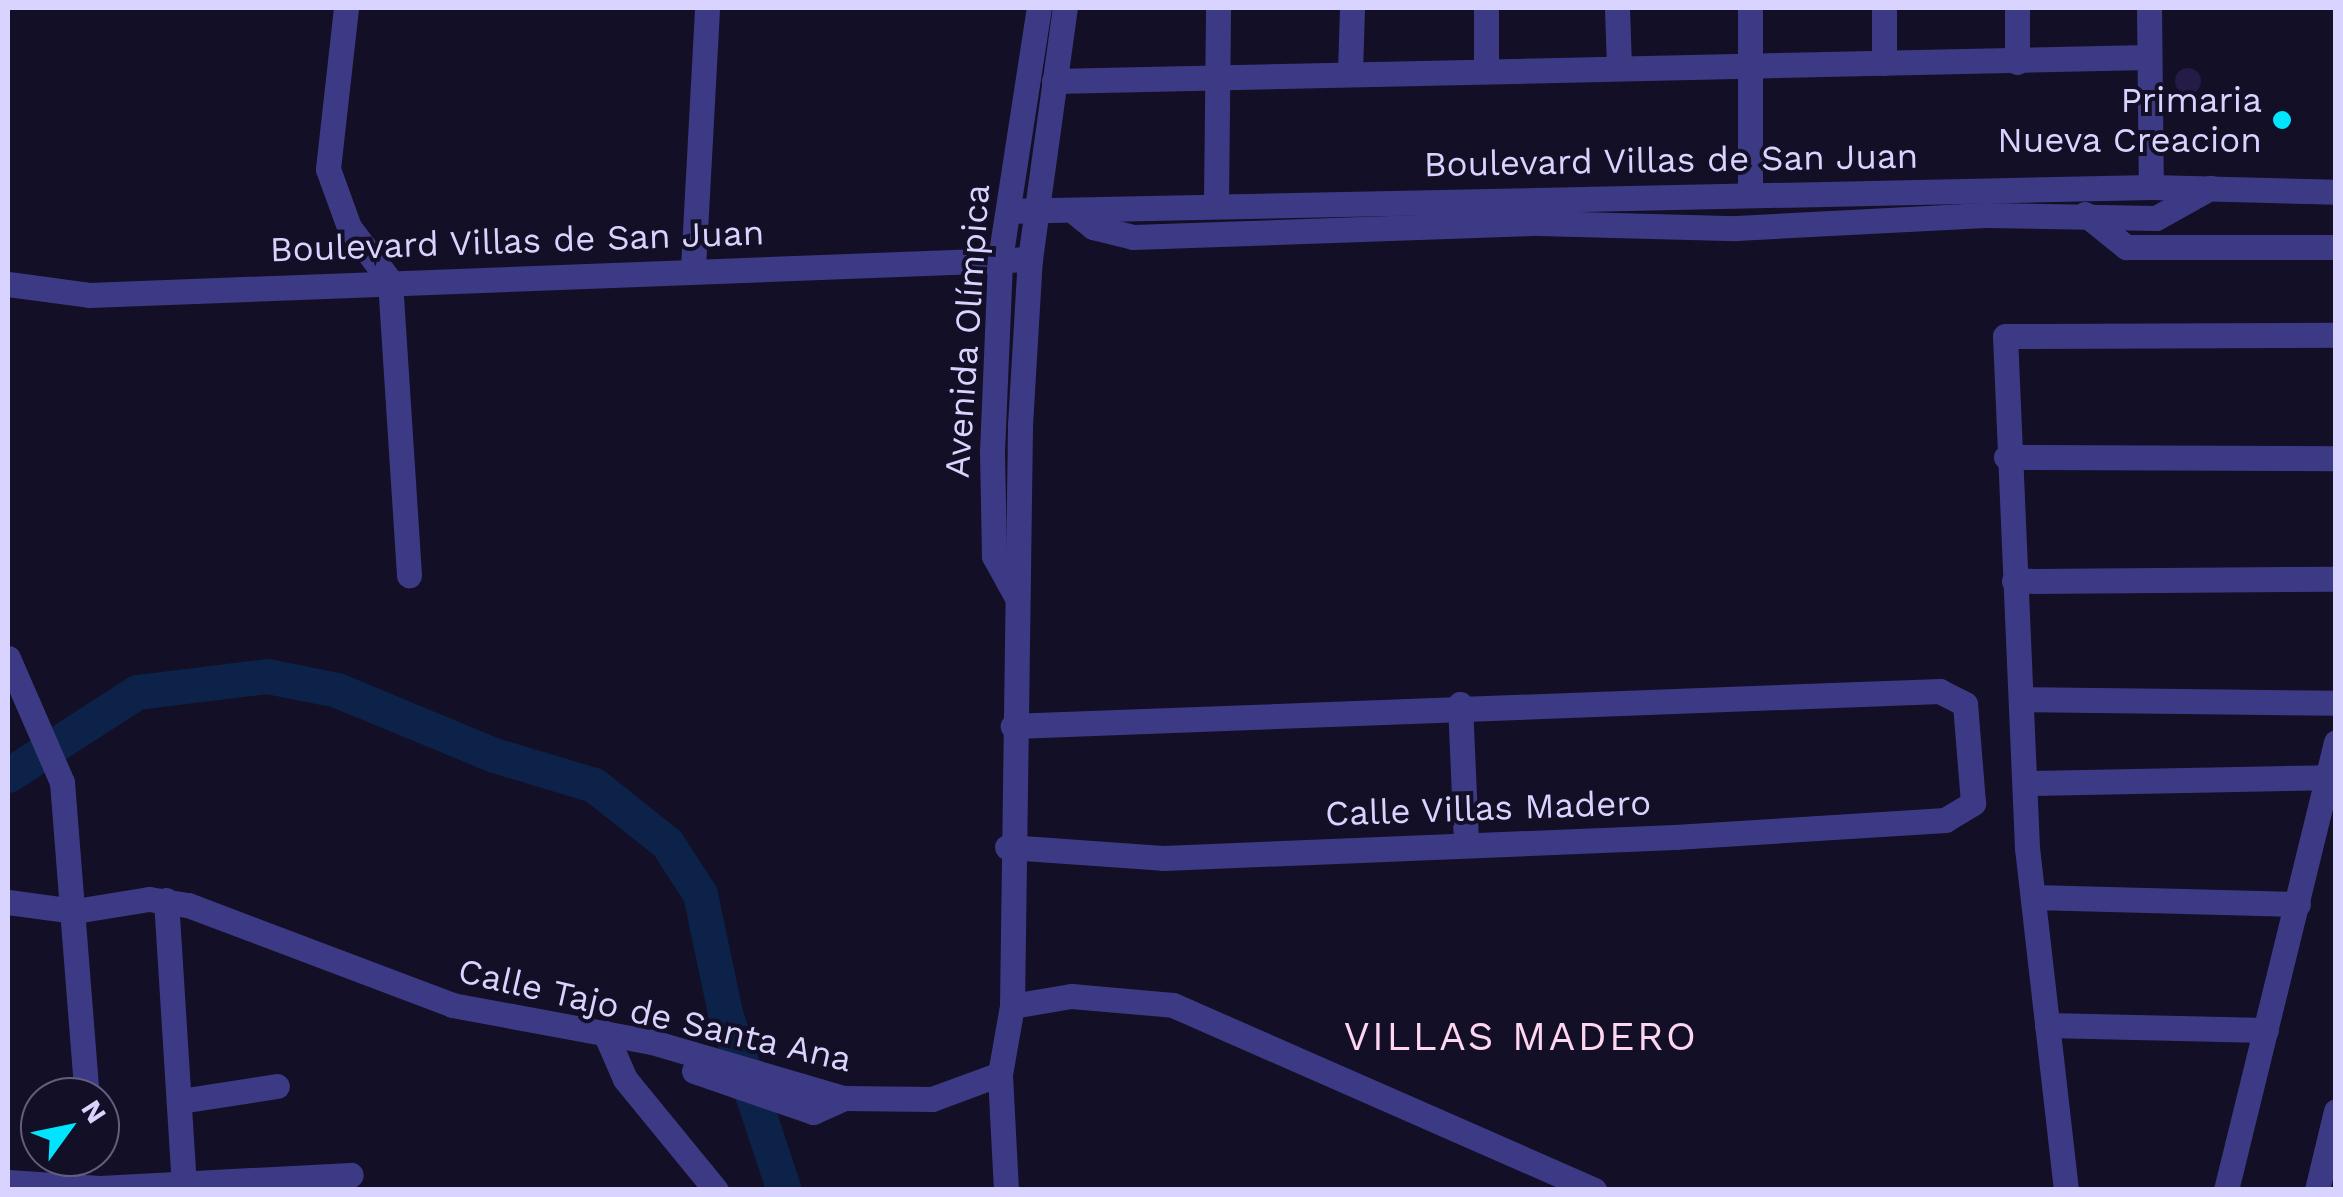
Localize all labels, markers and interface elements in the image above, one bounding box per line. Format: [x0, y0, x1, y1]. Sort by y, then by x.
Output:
place label: Primaria Nueva Creacion [1996, 79, 2262, 161]
marker: Primaria Nueva Creacion [2271, 109, 2293, 131]
street label: Boulevard Villas de San Juan [1422, 135, 1920, 185]
street label: Avenida Olímpica [936, 182, 998, 480]
street label: Boulevard Villas de San Juan [268, 211, 766, 271]
street label: Calle Villas Madero [1324, 781, 1652, 835]
street label: Calle Tajo de Santa Ana [453, 949, 857, 1081]
district label: VILLAS MADERO [1344, 1013, 1698, 1061]
north arrow [20, 1077, 120, 1177]
text: N [74, 1094, 113, 1129]

